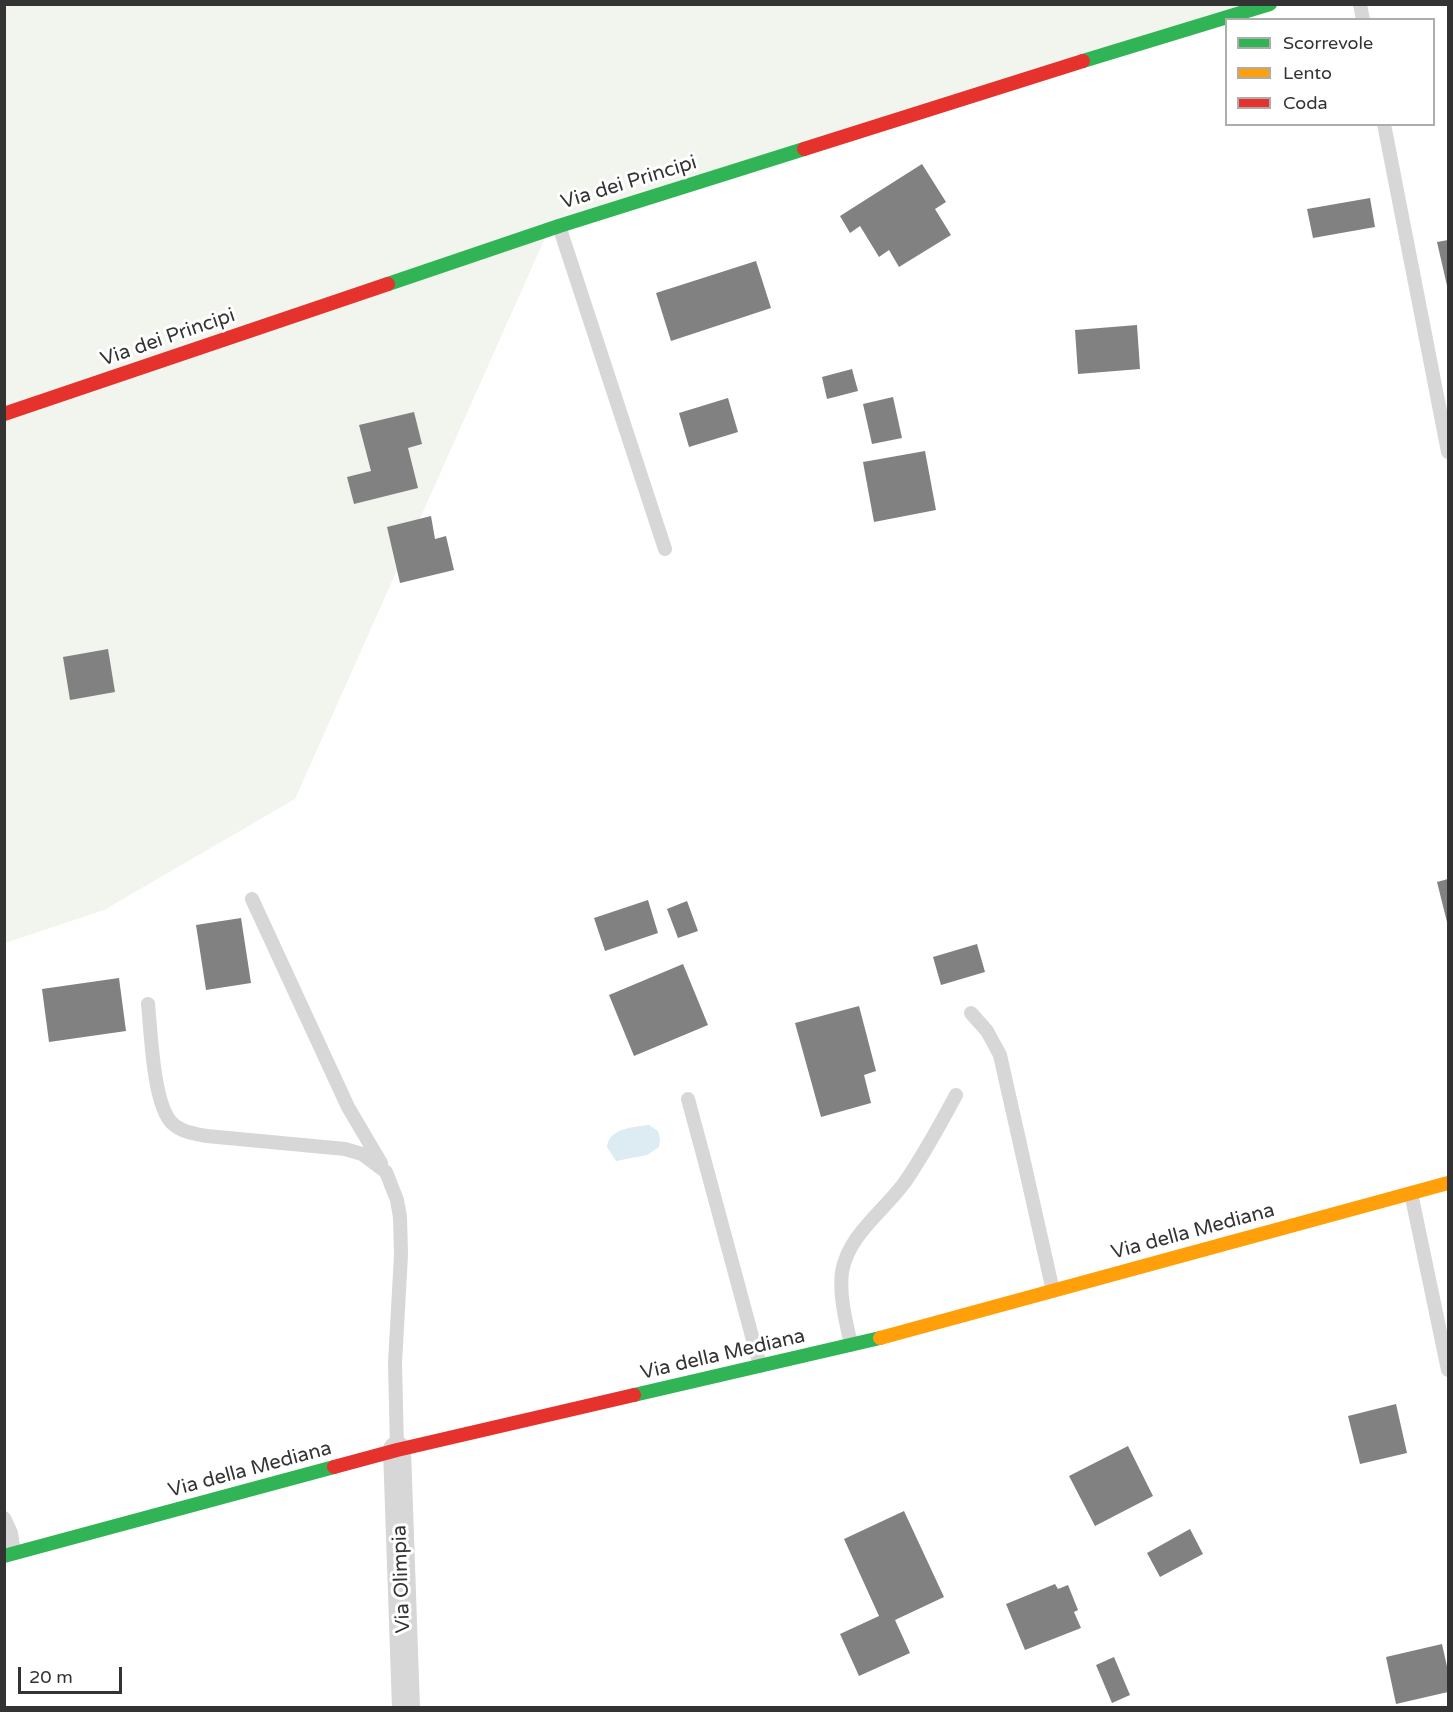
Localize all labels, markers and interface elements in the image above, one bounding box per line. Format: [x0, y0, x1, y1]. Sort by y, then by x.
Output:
legend [1225, 18, 1435, 126]
text: Scorrevole [1283, 32, 1373, 54]
text: Lento [1283, 62, 1332, 84]
text: Coda [1283, 92, 1328, 114]
street label: Via dei Principi [558, 151, 700, 215]
street label: Via dei Principi [98, 304, 238, 372]
street label: Via della Mediana [1109, 1199, 1277, 1265]
street label: Via della Mediana [638, 1324, 808, 1386]
street label: Via della Mediana [166, 1437, 334, 1503]
street label: Via Olimpia [388, 1524, 416, 1634]
scale bar [21, 1655, 124, 1693]
text: 20 m [29, 1666, 73, 1688]

